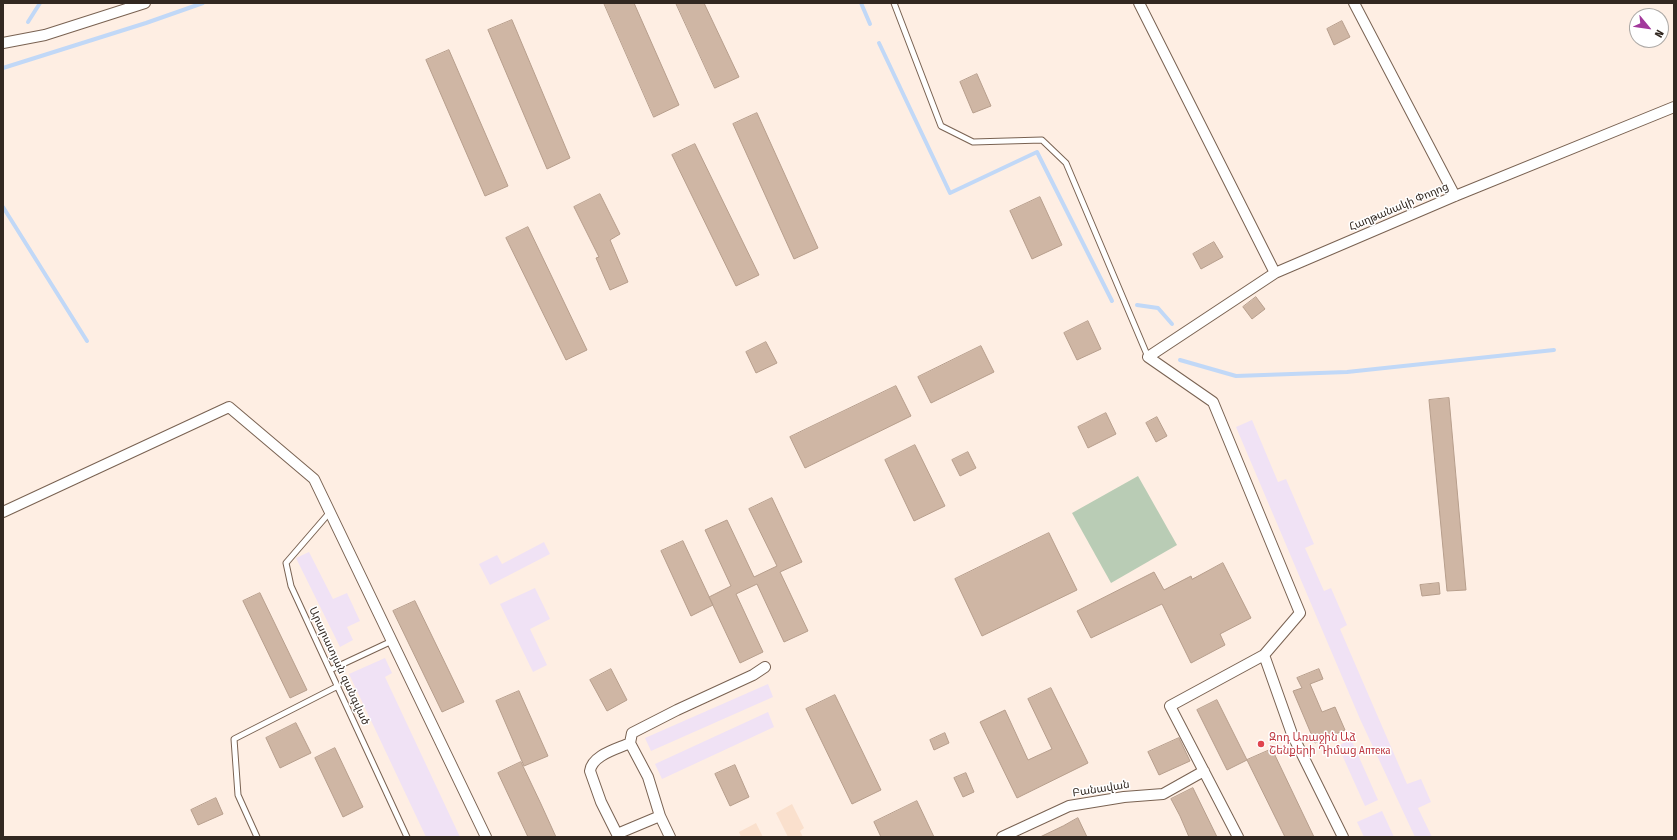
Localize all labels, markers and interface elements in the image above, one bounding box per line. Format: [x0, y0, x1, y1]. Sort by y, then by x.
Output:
north arrow [1629, 8, 1669, 48]
text: N [1652, 28, 1666, 40]
street label: Հաղթանակի Փողոց [1347, 180, 1451, 234]
street label: Արարատյան զանգված [306, 605, 372, 727]
place label: Զոդ Առաջին Աձ Շենքերի Դիմաց Аптека [1269, 731, 1391, 757]
marker: Զոդ Առաջին Աձ Շենքերի Դիմաց Аптека [1256, 739, 1266, 749]
street label: Բանավան [1071, 778, 1131, 800]

